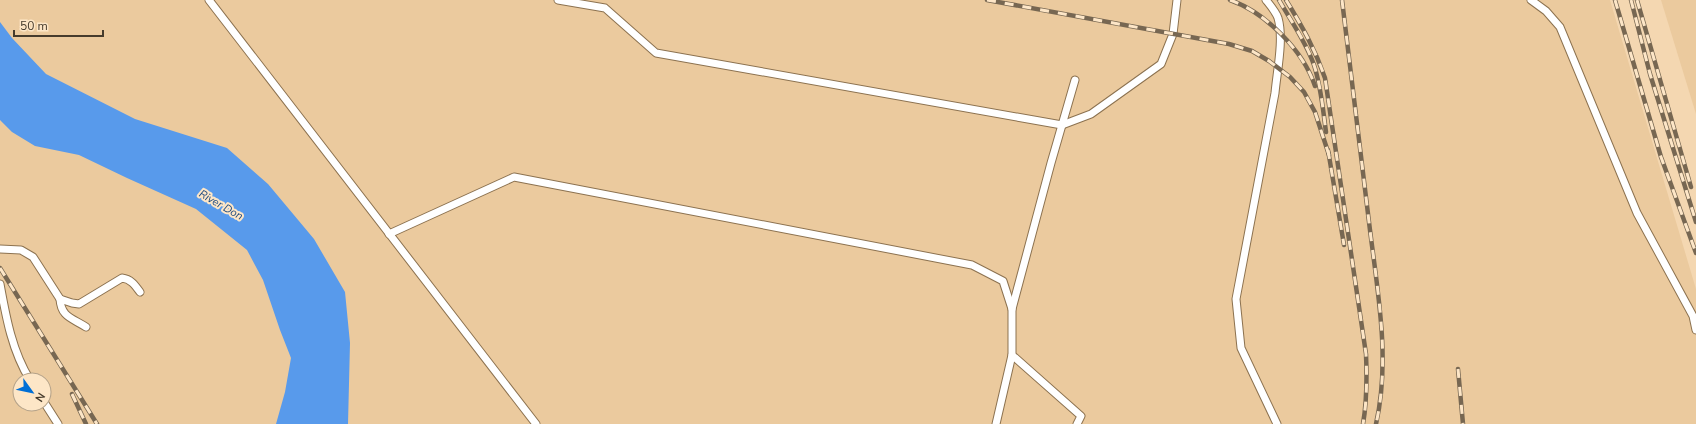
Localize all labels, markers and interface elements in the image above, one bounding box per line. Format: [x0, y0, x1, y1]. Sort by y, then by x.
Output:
scale bar [14, 12, 103, 38]
text: 50 m [20, 18, 48, 34]
water label: River Don [196, 186, 246, 224]
north arrow [12, 372, 52, 412]
text: N [31, 390, 48, 405]

